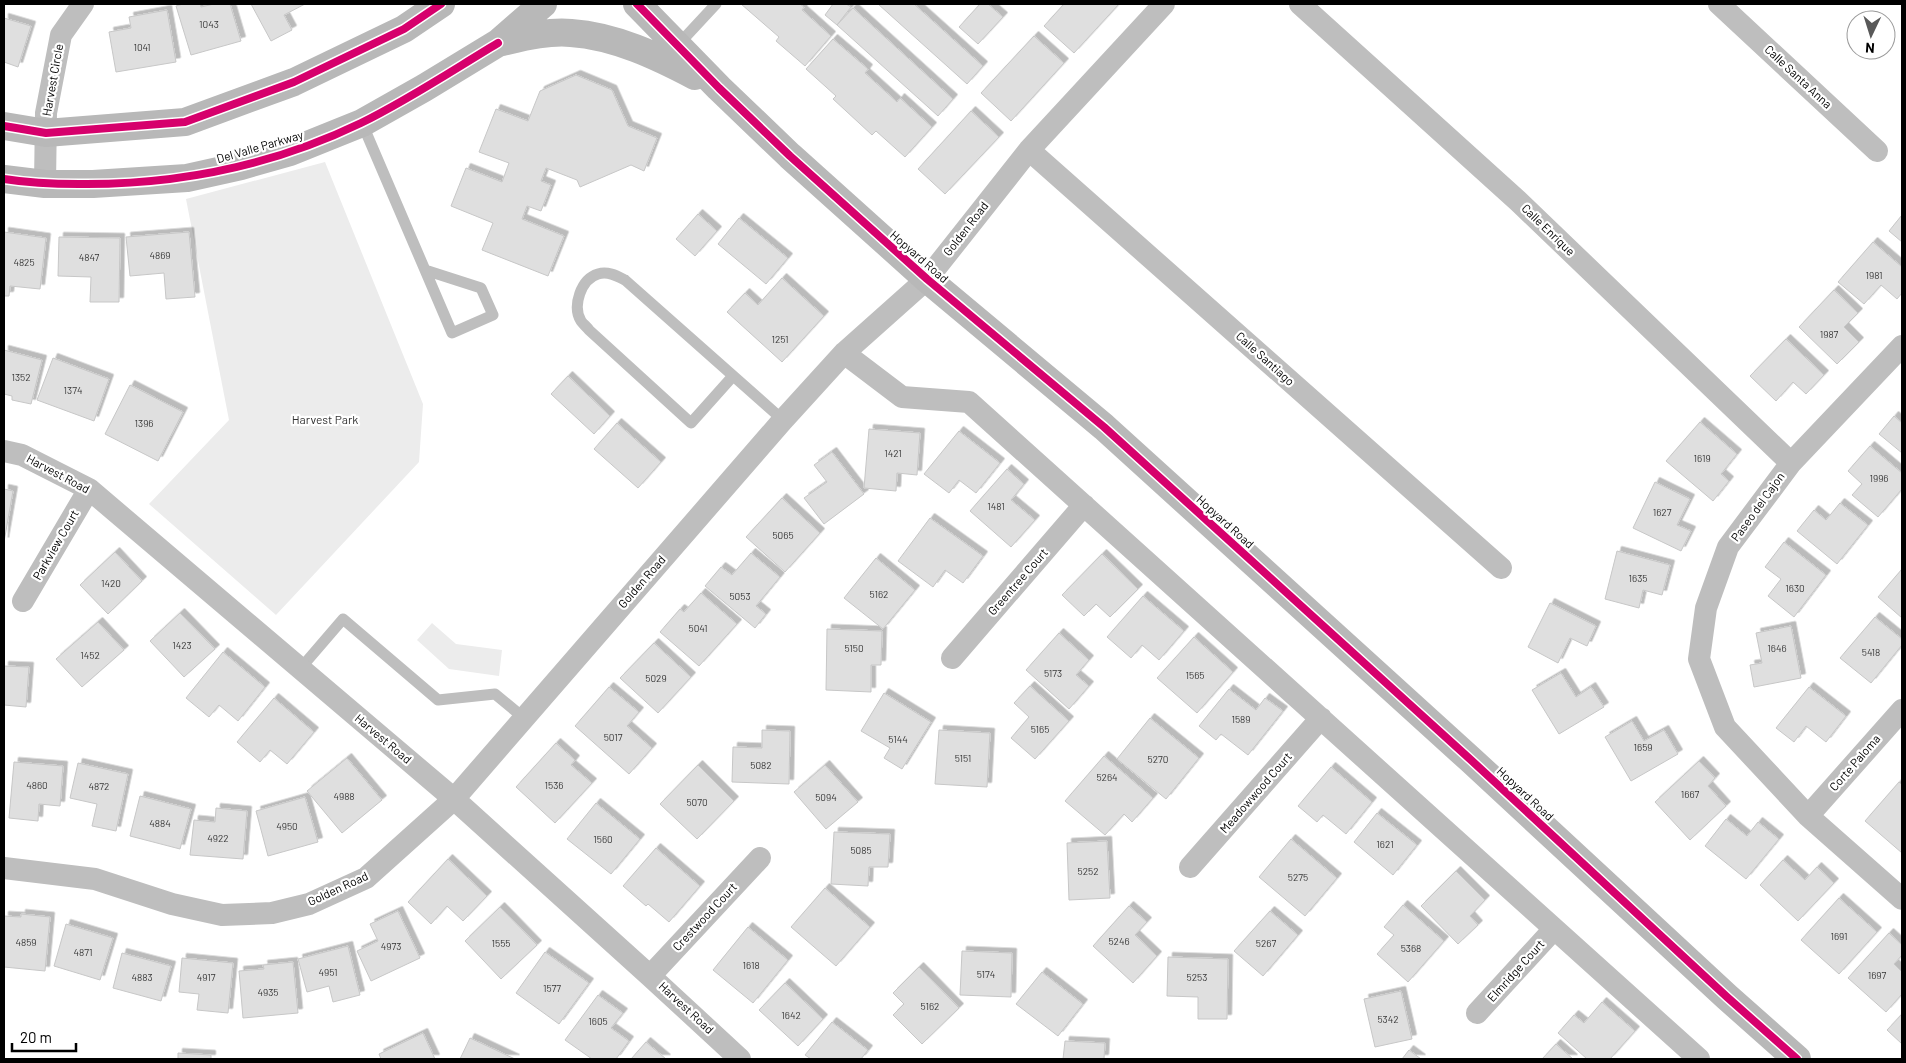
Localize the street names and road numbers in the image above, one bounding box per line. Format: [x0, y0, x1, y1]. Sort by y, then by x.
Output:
street label: Calle Santa Anna [1762, 42, 1835, 111]
street label: Harvest Circle [39, 43, 65, 117]
street label: Del Valle Parkway [215, 127, 305, 165]
street label: Golden Road [940, 198, 991, 258]
street label: Calle Enrique [1519, 201, 1578, 258]
street label: Hopyard Road [888, 227, 952, 285]
street label: Calle Santiago [1234, 328, 1298, 388]
street label: Harvest Road [24, 451, 92, 496]
street label: Paseo del Cajon [1728, 469, 1787, 544]
street label: Hopyard Road [1194, 492, 1257, 551]
street label: Parkview Court [29, 507, 81, 582]
street label: Greentree Court [984, 545, 1050, 618]
street label: Golden Road [615, 552, 668, 610]
street label: Harvest Road [353, 711, 415, 766]
street label: Corte Paloma [1826, 731, 1882, 793]
street label: Meadowwood Court [1216, 749, 1294, 835]
street label: Hopyard Road [1494, 764, 1557, 823]
street label: Golden Road [305, 868, 370, 908]
street label: Crestwood Court [669, 879, 739, 953]
street label: Elmridge Court [1484, 937, 1547, 1004]
street label: Harvest Road [656, 978, 717, 1036]

